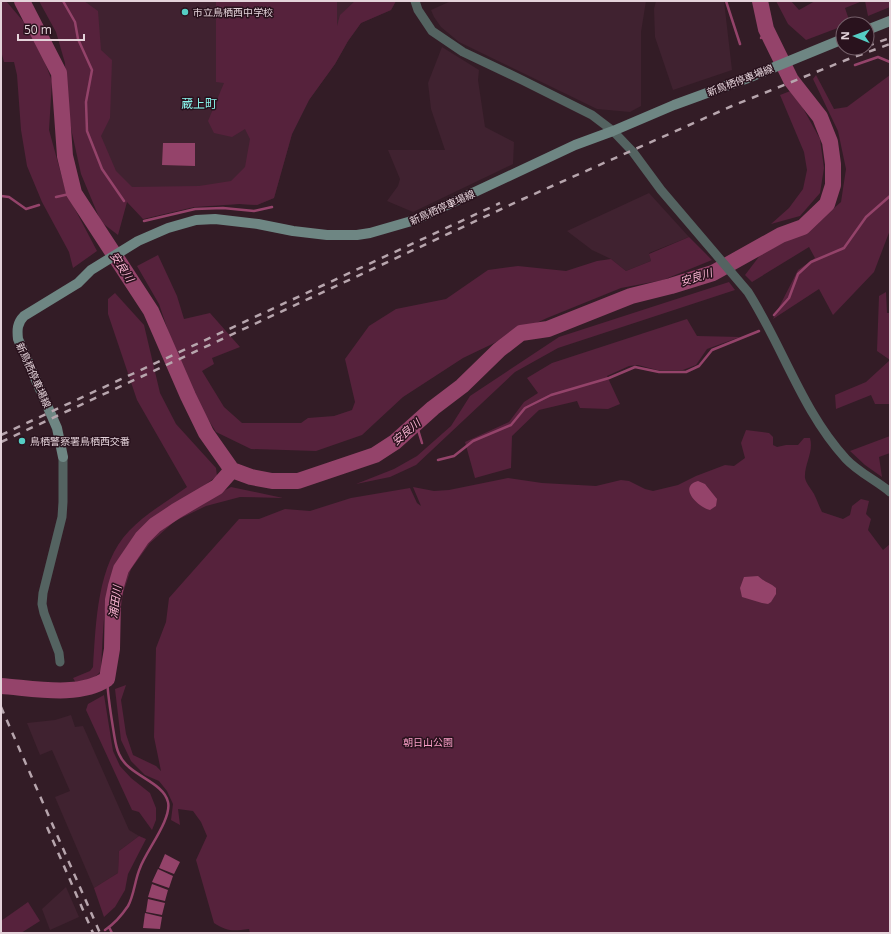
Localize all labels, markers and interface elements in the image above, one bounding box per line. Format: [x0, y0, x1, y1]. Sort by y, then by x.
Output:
place label: 市立鳥栖西中学校 [193, 5, 273, 19]
marker: 市立鳥栖西中学校 [180, 7, 190, 17]
scale bar [18, 16, 84, 42]
north arrow [835, 16, 875, 56]
text: 50 m [24, 21, 52, 38]
text: N [837, 31, 852, 40]
street label: 新鳥栖停車場線 [705, 61, 775, 99]
district label: 蔵上町 [181, 95, 217, 112]
street label: 新鳥栖停車場線 [407, 186, 477, 228]
water label: 安良川 [107, 249, 138, 285]
water label: 安良川 [678, 264, 715, 289]
street label: 新鳥栖停車場線 [13, 340, 55, 410]
water label: 安良川 [388, 415, 424, 448]
place label: 鳥栖警察署鳥栖西交番 [30, 434, 130, 448]
marker: 鳥栖警察署鳥栖西交番 [17, 436, 27, 446]
water label: 浦田川 [105, 584, 124, 619]
park label: 朝日山公園 [403, 735, 453, 749]

